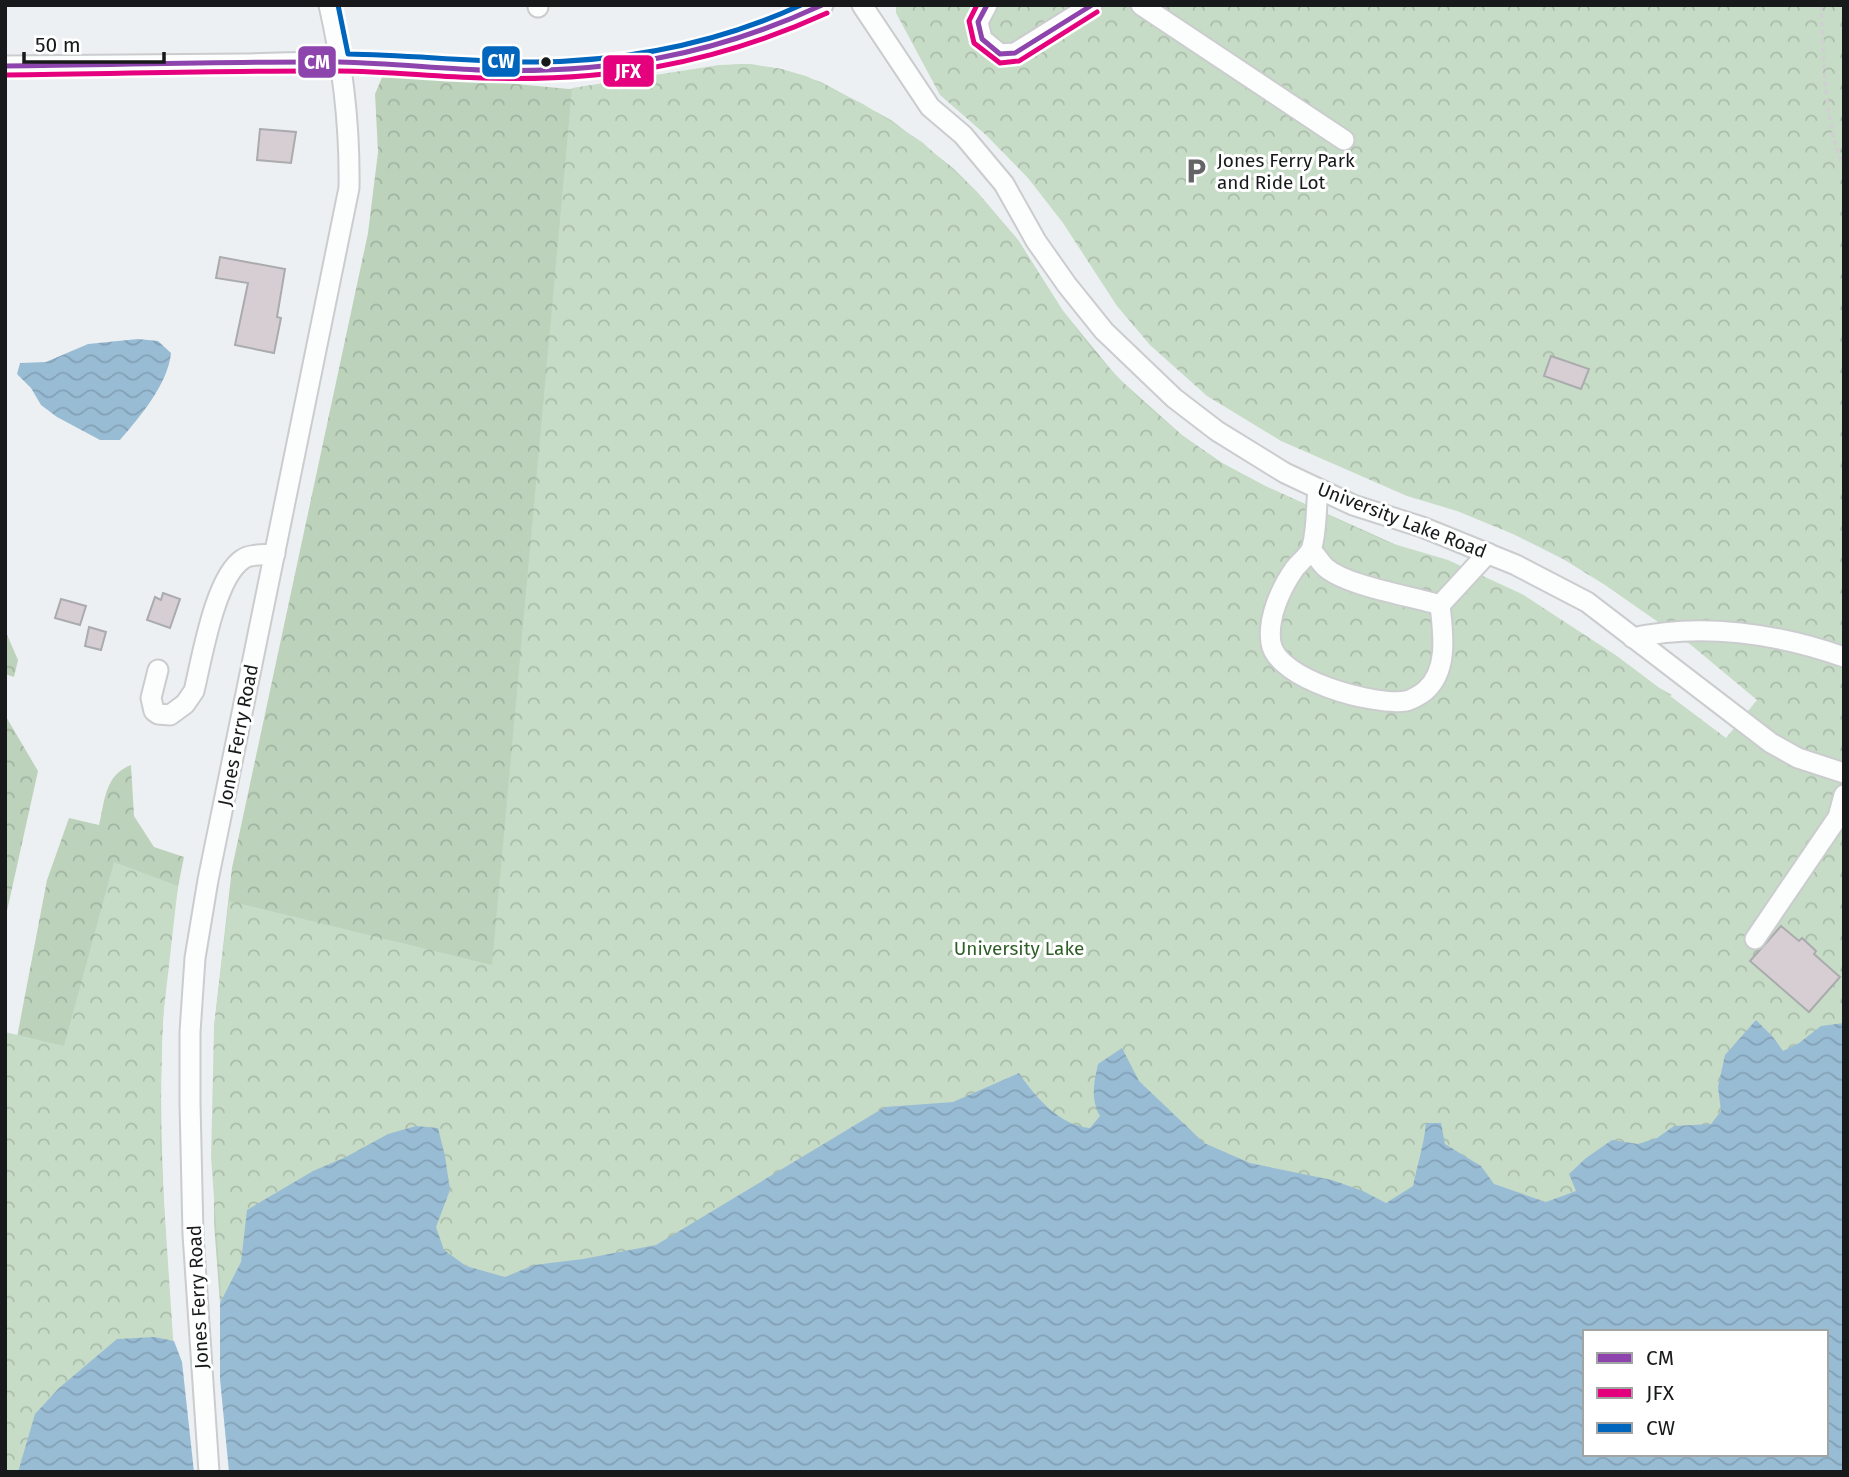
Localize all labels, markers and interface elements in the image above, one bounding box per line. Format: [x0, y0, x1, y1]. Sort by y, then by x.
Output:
scale bar [24, 21, 164, 65]
text: 50 m [35, 32, 81, 58]
line badge: CM [297, 45, 337, 79]
line badge: CW [481, 45, 521, 78]
text: CW [487, 50, 515, 73]
text: CM [304, 51, 330, 74]
line badge: JFX [602, 54, 655, 88]
unlabelled marker [539, 55, 553, 69]
text: JFX [614, 60, 642, 83]
place label: Jones Ferry Park and Ride Lot [1217, 149, 1355, 194]
parking icon: Jones Ferry Park and Ride Lot [1181, 156, 1211, 186]
street label: University Lake Road [1314, 477, 1490, 563]
street label: Jones Ferry Road [213, 662, 263, 808]
park label: University Lake [954, 937, 1084, 960]
street label: Jones Ferry Road [183, 1224, 213, 1370]
legend [1583, 1330, 1828, 1456]
text: CM [1646, 1345, 1674, 1371]
text: JFX [1646, 1380, 1675, 1406]
text: CW [1646, 1415, 1675, 1441]

